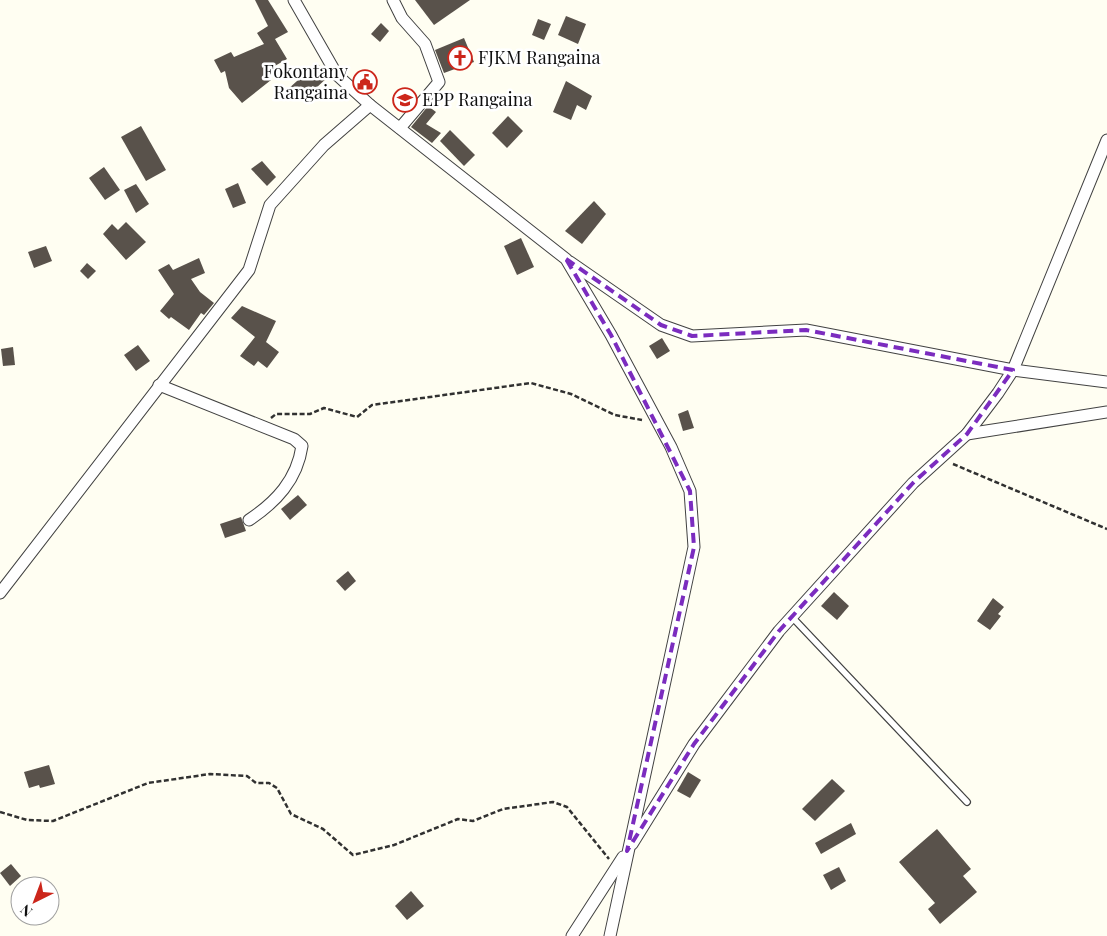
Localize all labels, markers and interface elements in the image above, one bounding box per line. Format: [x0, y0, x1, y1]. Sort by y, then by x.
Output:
church icon: FJKM Rangaina [447, 45, 473, 71]
place label: FJKM Rangaina [478, 45, 601, 69]
place label: Fokontany Rangaina [264, 59, 348, 104]
public building icon: Fokontany Rangaina [352, 69, 378, 95]
school or university icon: EPP Rangaina [392, 87, 418, 113]
place label: EPP Rangaina [422, 87, 533, 111]
north arrow [10, 876, 60, 926]
text: N [16, 901, 36, 921]

